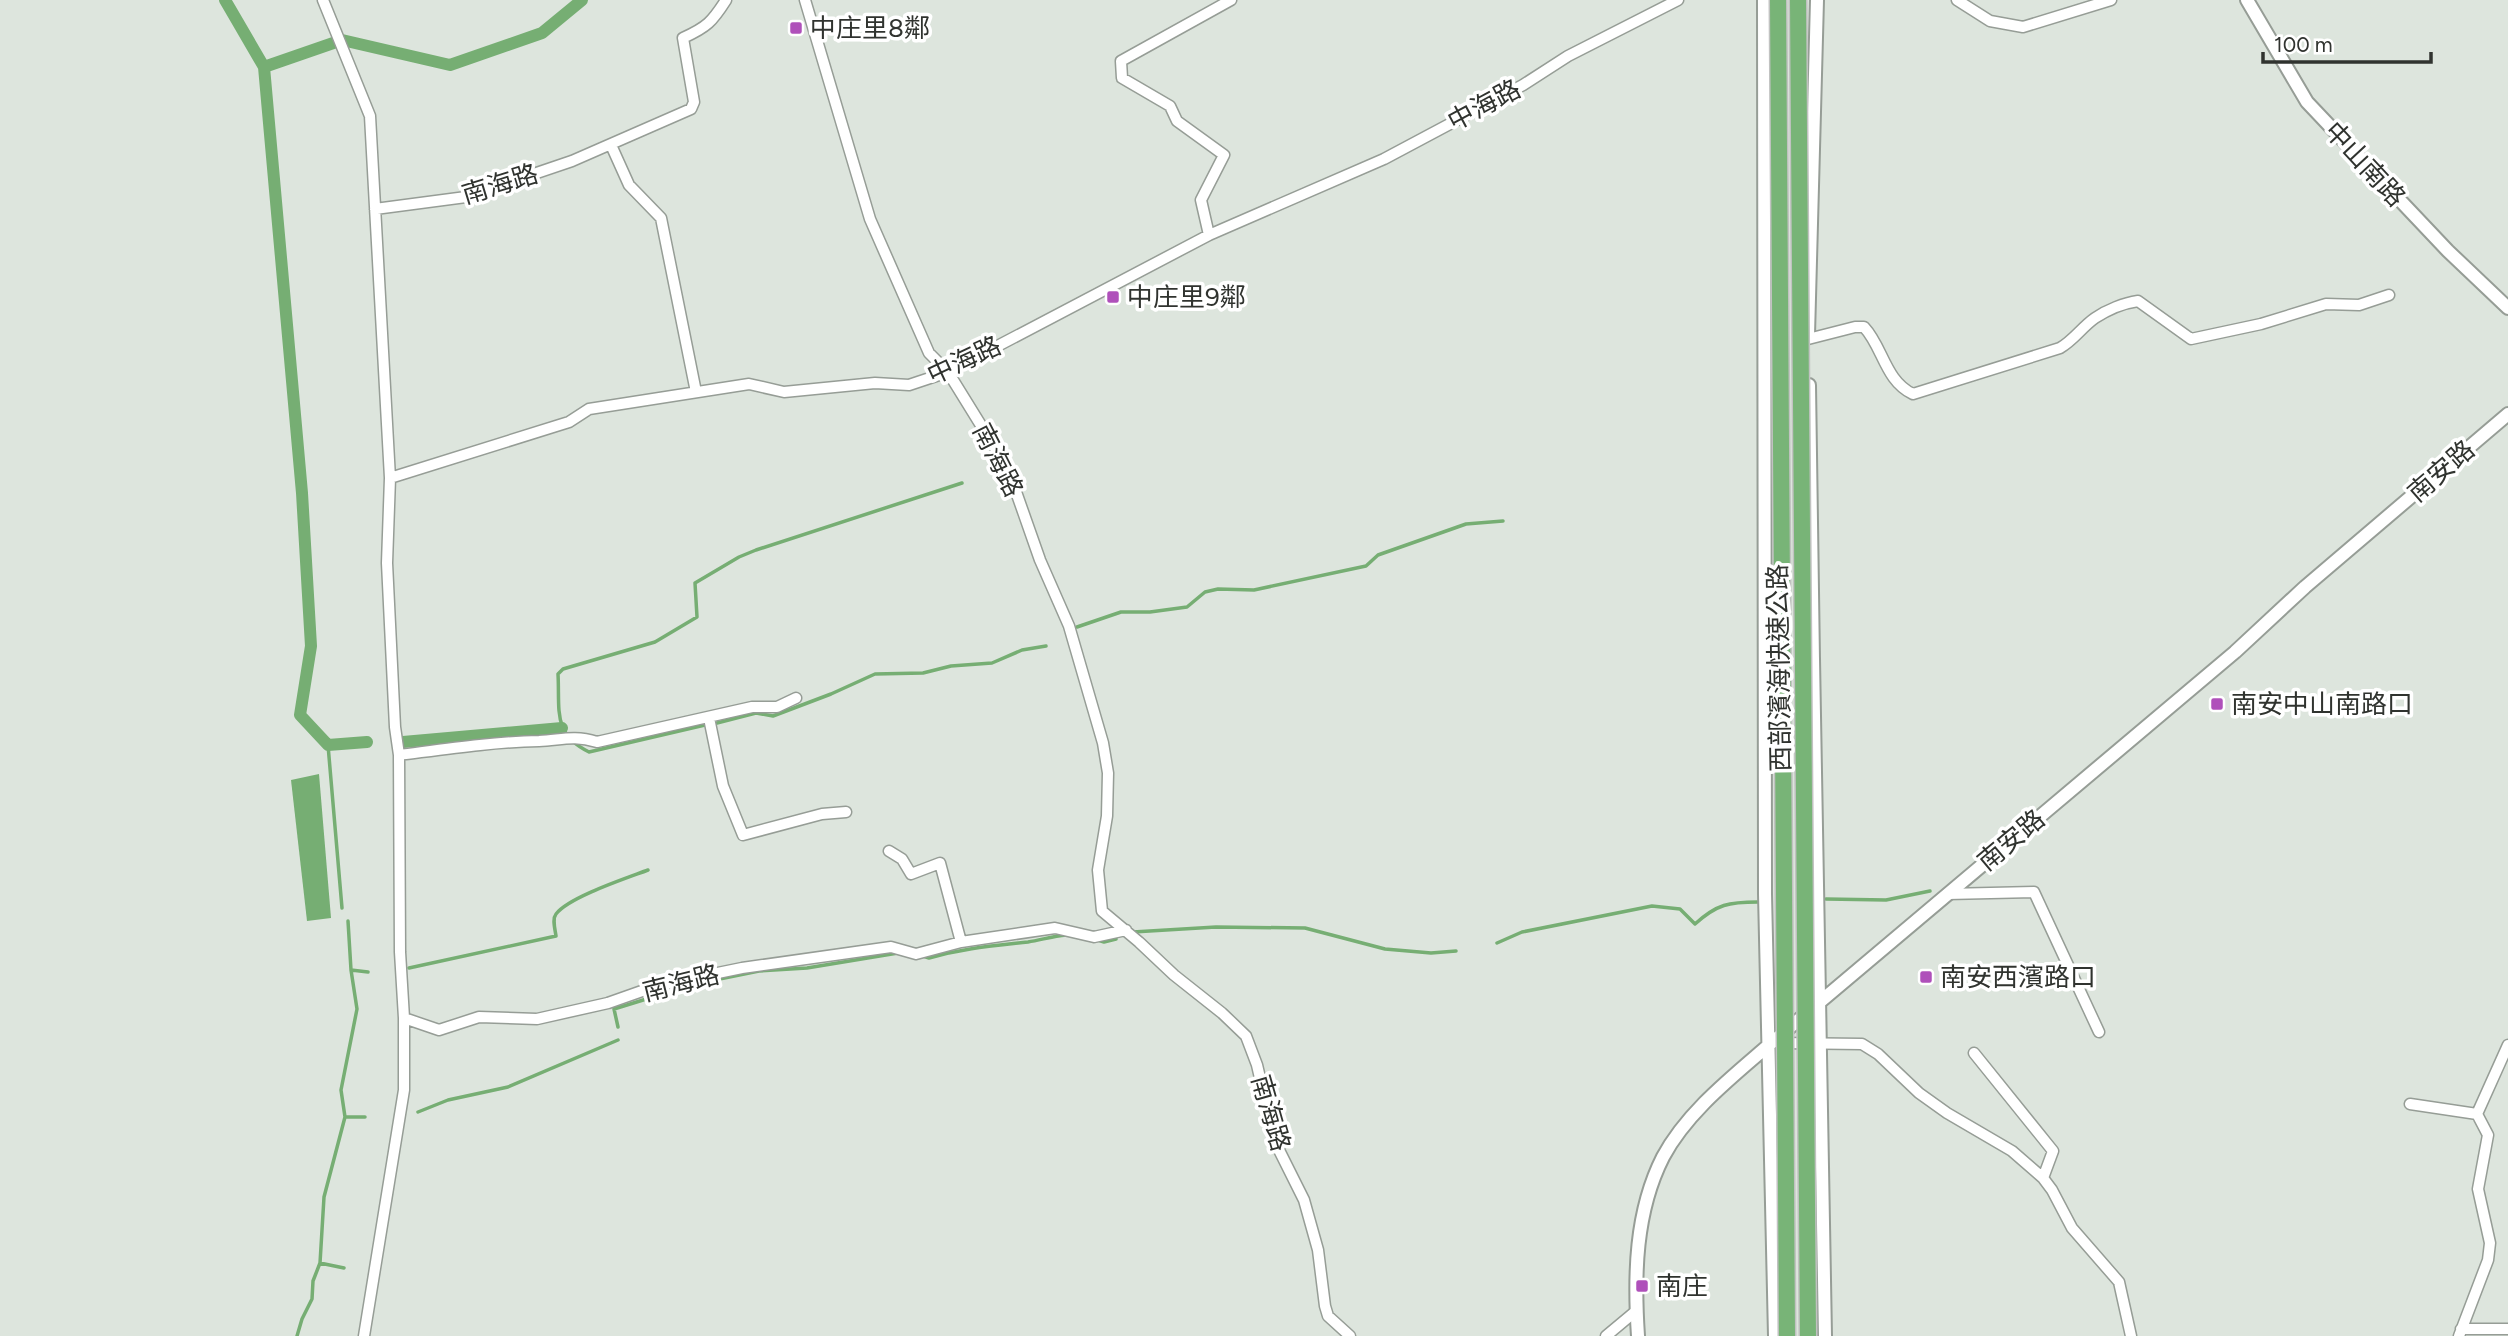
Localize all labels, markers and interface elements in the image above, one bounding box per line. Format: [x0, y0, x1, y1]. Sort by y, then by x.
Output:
place label: 中庄里8鄰 [810, 12, 930, 44]
marker: 中庄里8鄰 [788, 20, 804, 36]
scale bar [2263, 21, 2431, 65]
text: 100 m [2274, 32, 2333, 57]
street label: 中海路 [1442, 73, 1526, 137]
street label: 中山南路 [2318, 115, 2412, 213]
street label: 南海路 [458, 157, 542, 211]
place label: 中庄里9鄰 [1127, 281, 1246, 313]
marker: 中庄里9鄰 [1105, 289, 1121, 305]
street label: 中海路 [922, 329, 1006, 391]
street label: 南海路 [966, 418, 1030, 502]
street label: 南安路 [2401, 433, 2481, 509]
street label: 西部濱海快速公路 [1761, 564, 1797, 772]
place label: 南安中山南路口 [2231, 688, 2413, 720]
marker: 南安中山南路口 [2209, 696, 2225, 712]
street label: 南安路 [1971, 803, 2051, 877]
street label: 南海路 [639, 958, 723, 1008]
place label: 南安西濱路口 [1940, 961, 2096, 993]
marker: 南安西濱路口 [1918, 969, 1934, 985]
street label: 南海路 [1245, 1071, 1297, 1155]
place label: 南庄 [1656, 1270, 1708, 1302]
marker: 南庄 [1634, 1278, 1650, 1294]

